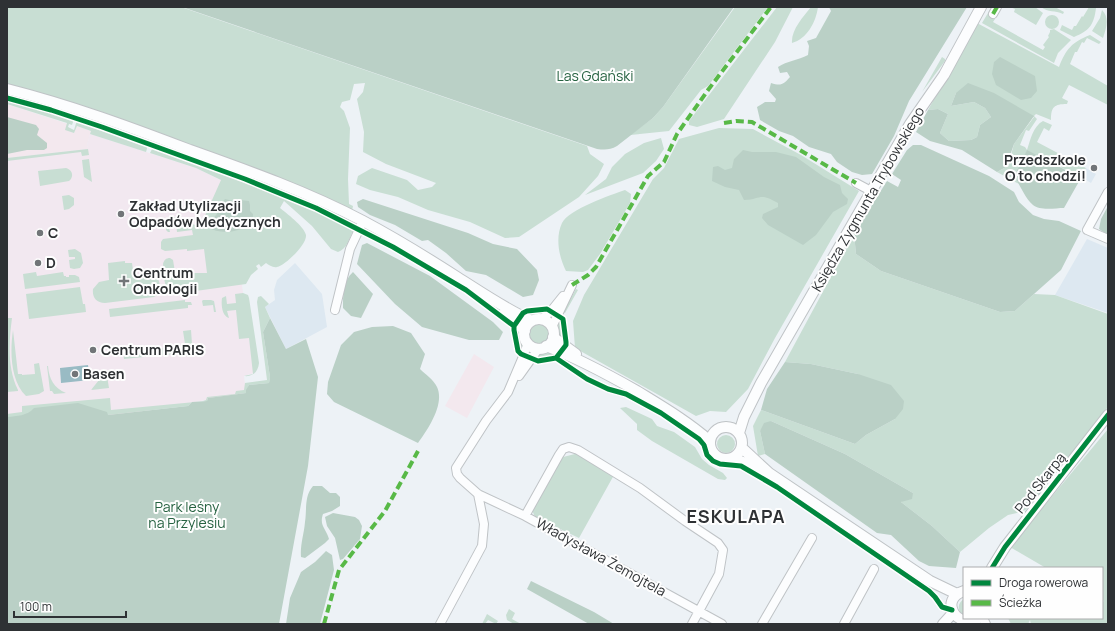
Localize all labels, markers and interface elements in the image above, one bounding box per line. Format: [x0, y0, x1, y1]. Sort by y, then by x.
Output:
park label: Las Gdański [557, 66, 633, 85]
street label: Księdza Zygmunta Trybowskiego [807, 103, 928, 295]
place label: Przedszkole O to chodzi! [1004, 150, 1086, 185]
marker: Przedszkole O to chodzi! [1089, 163, 1099, 173]
place label: Zakład Utylizacji Odpadów Medycznych [129, 196, 281, 231]
marker: Zakład Utylizacji Odpadów Medycznych [116, 209, 126, 219]
place label: C [48, 223, 58, 242]
marker: C [35, 228, 45, 238]
place label: D [46, 253, 56, 272]
marker: D [33, 258, 43, 268]
place label: Centrum Onkologii [133, 263, 197, 298]
marker: Centrum Onkologii [118, 275, 130, 287]
place label: Centrum PARIS [101, 340, 204, 359]
marker: Centrum PARIS [88, 345, 98, 355]
place label: Basen [83, 364, 124, 383]
marker: Basen [70, 369, 80, 379]
street label: Pod Skarpą [1010, 448, 1069, 517]
park label: Park leśny na Przylesiu [148, 497, 226, 532]
district label: ESKULAPA [686, 504, 786, 528]
street label: Władysława Żemojtela [533, 513, 670, 600]
legend [963, 567, 1103, 619]
text: Droga rowerowa [999, 574, 1088, 591]
scale bar [14, 593, 126, 619]
text: Ścieżka [999, 594, 1042, 611]
text: 100 m [20, 598, 52, 615]

